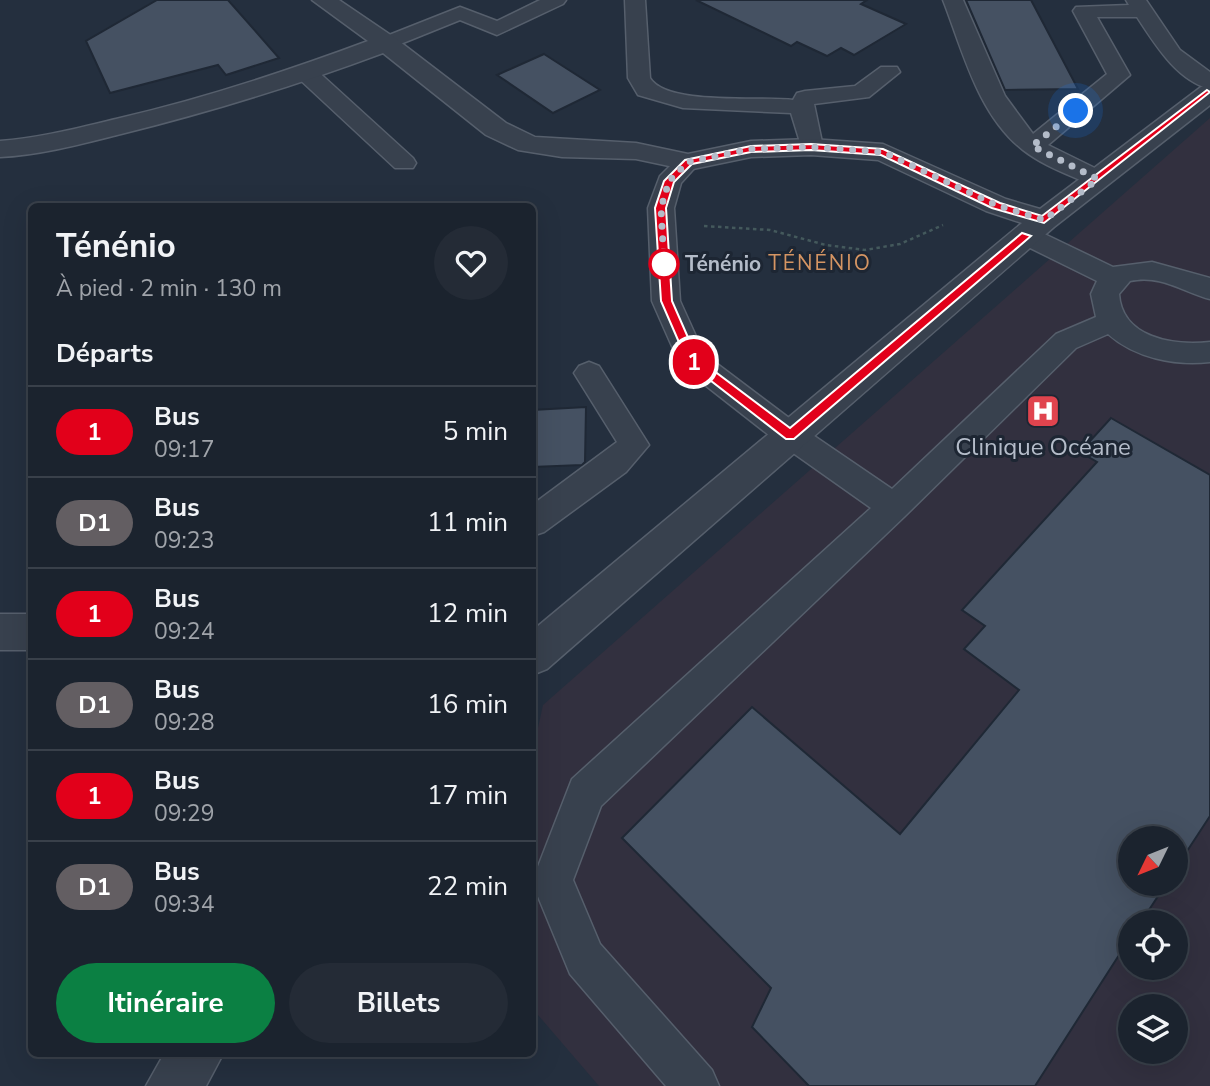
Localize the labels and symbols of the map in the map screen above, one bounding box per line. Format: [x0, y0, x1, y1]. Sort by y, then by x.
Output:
your location [1058, 93, 1093, 128]
marker: Ténénio [649, 249, 679, 279]
district label: TÉNÉNIO [768, 249, 872, 277]
place label: Ténénio [685, 250, 761, 278]
line badge: 1 [671, 339, 717, 385]
hospital icon: Clinique Océane [1024, 392, 1062, 430]
place label: Clinique Océane [955, 431, 1131, 463]
north arrow [1118, 826, 1188, 896]

